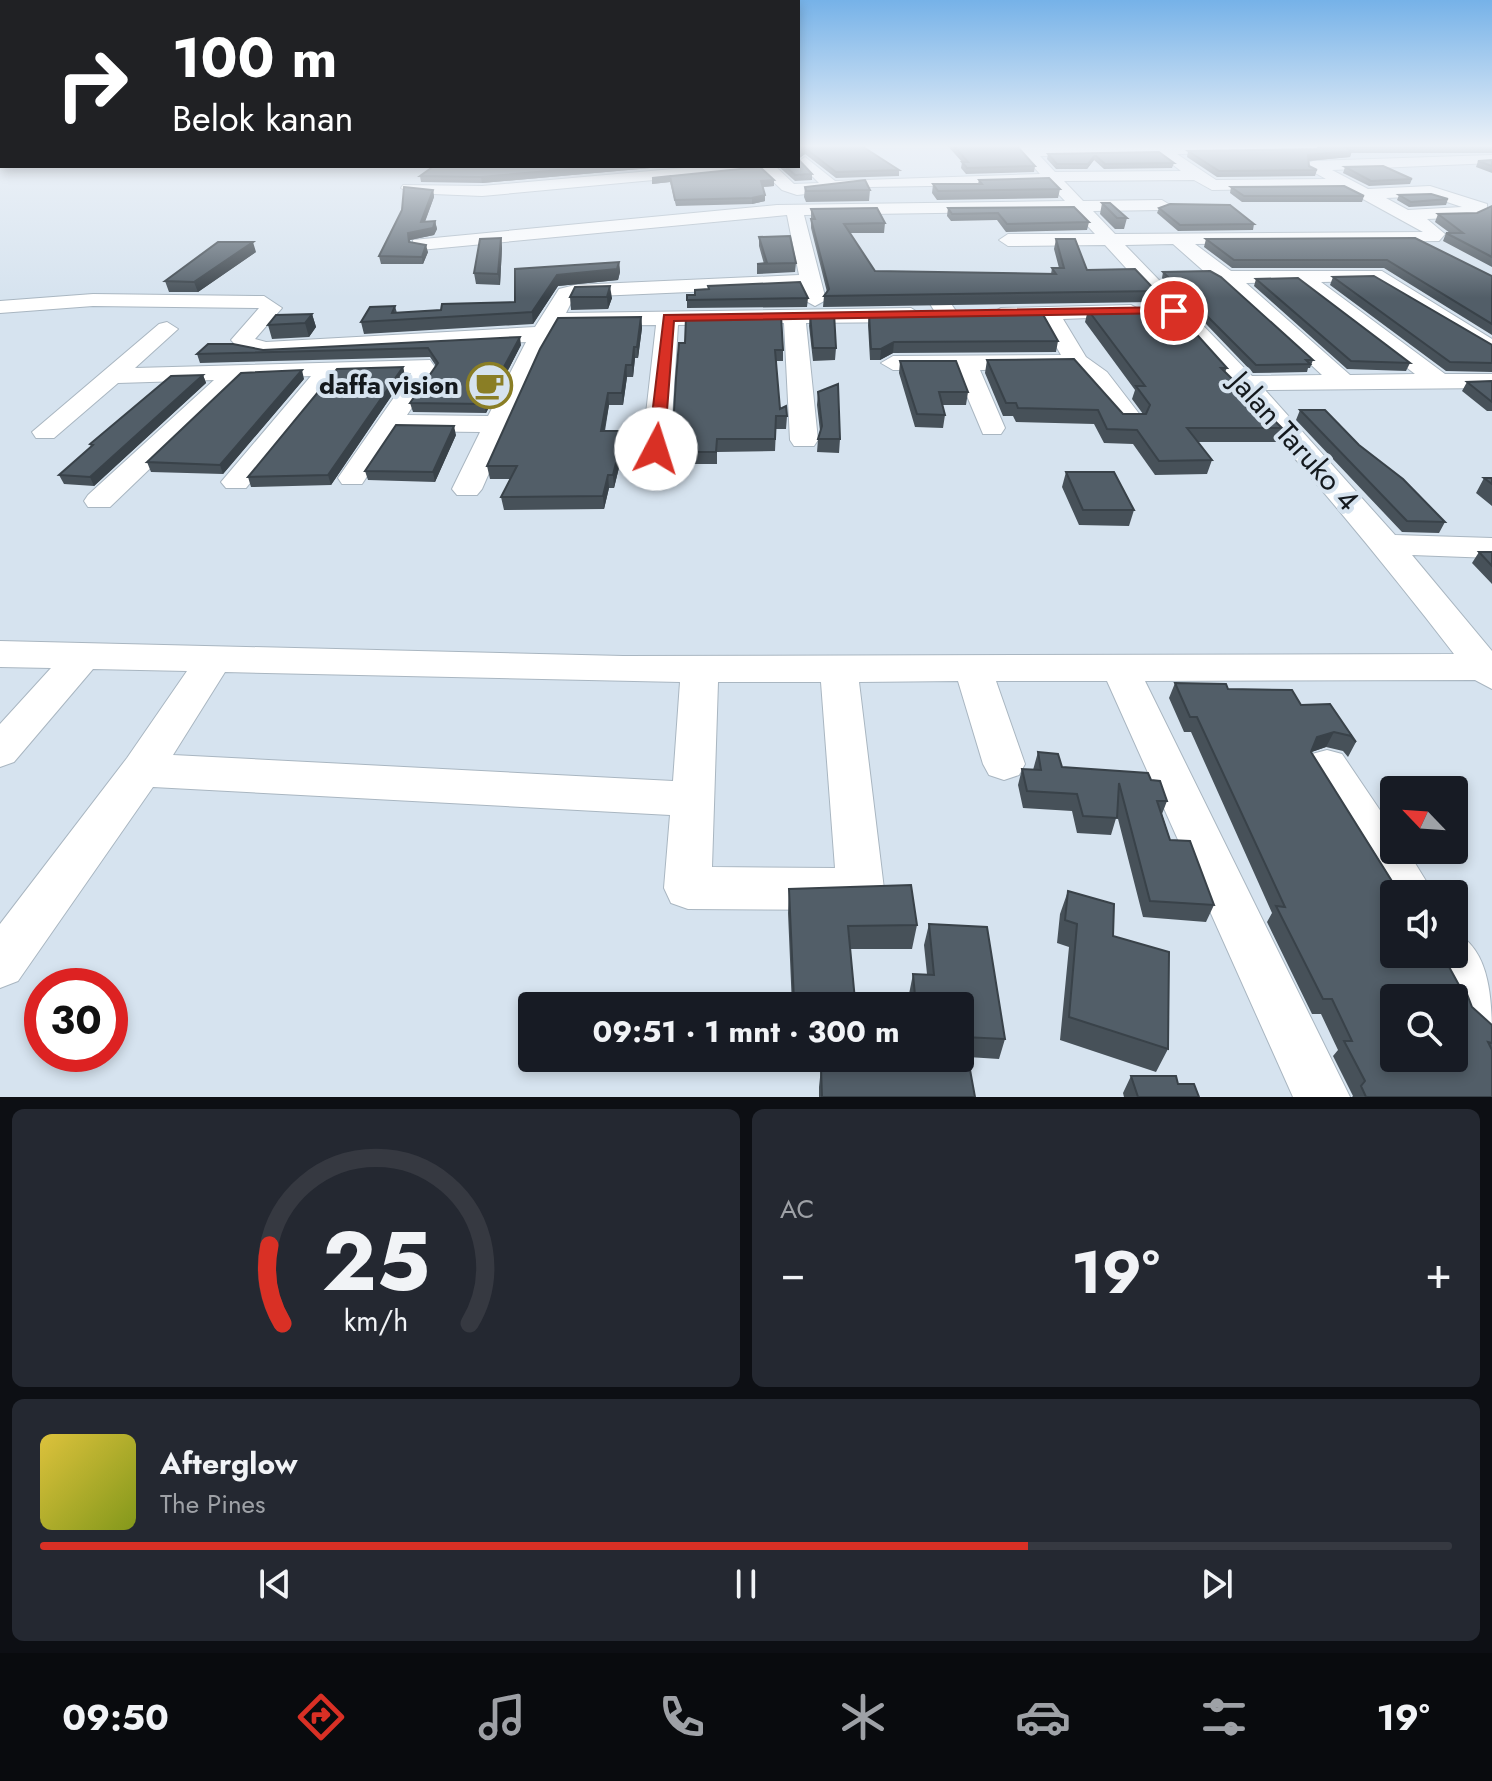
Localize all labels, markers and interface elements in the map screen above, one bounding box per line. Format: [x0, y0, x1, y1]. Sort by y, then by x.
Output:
text: 100 m [172, 17, 337, 98]
icon: right [40, 32, 144, 136]
text: Belok kanan [172, 92, 353, 144]
pin [1140, 277, 1208, 345]
icon: arrive [1152, 289, 1196, 333]
street label: Jalan Taruko 4 [1218, 359, 1369, 520]
cafe icon: daffa vision [466, 361, 514, 409]
place label: daffa vision [319, 366, 459, 404]
position arrow [614, 407, 698, 491]
north arrow [1380, 776, 1468, 864]
map controls [1380, 776, 1468, 1072]
button: sound [1380, 880, 1468, 968]
speed limit sign: 30 [24, 968, 128, 1072]
button: search [1380, 984, 1468, 1072]
text: 09:51 · 1 mnt · 300 m [592, 1010, 900, 1053]
text: AC [780, 1190, 814, 1228]
text: 25 [322, 1201, 430, 1321]
text: 19° [1071, 1229, 1160, 1316]
text: − [780, 1241, 806, 1305]
text: + [1425, 1241, 1452, 1305]
text: km/h [344, 1300, 408, 1342]
text: Afterglow [160, 1442, 297, 1485]
text: The Pines [160, 1485, 265, 1523]
icon: previous [253, 1562, 297, 1606]
icon: pause [724, 1562, 768, 1606]
icon: next [1195, 1562, 1239, 1606]
icon: directions [293, 1689, 349, 1745]
icon: music [474, 1689, 530, 1745]
icon: phone [654, 1689, 710, 1745]
icon: climate [835, 1689, 891, 1745]
icon: car [1015, 1689, 1071, 1745]
icon: filters [1196, 1689, 1252, 1745]
text: 09:50 [62, 1691, 169, 1743]
text: 19° [1377, 1691, 1430, 1743]

